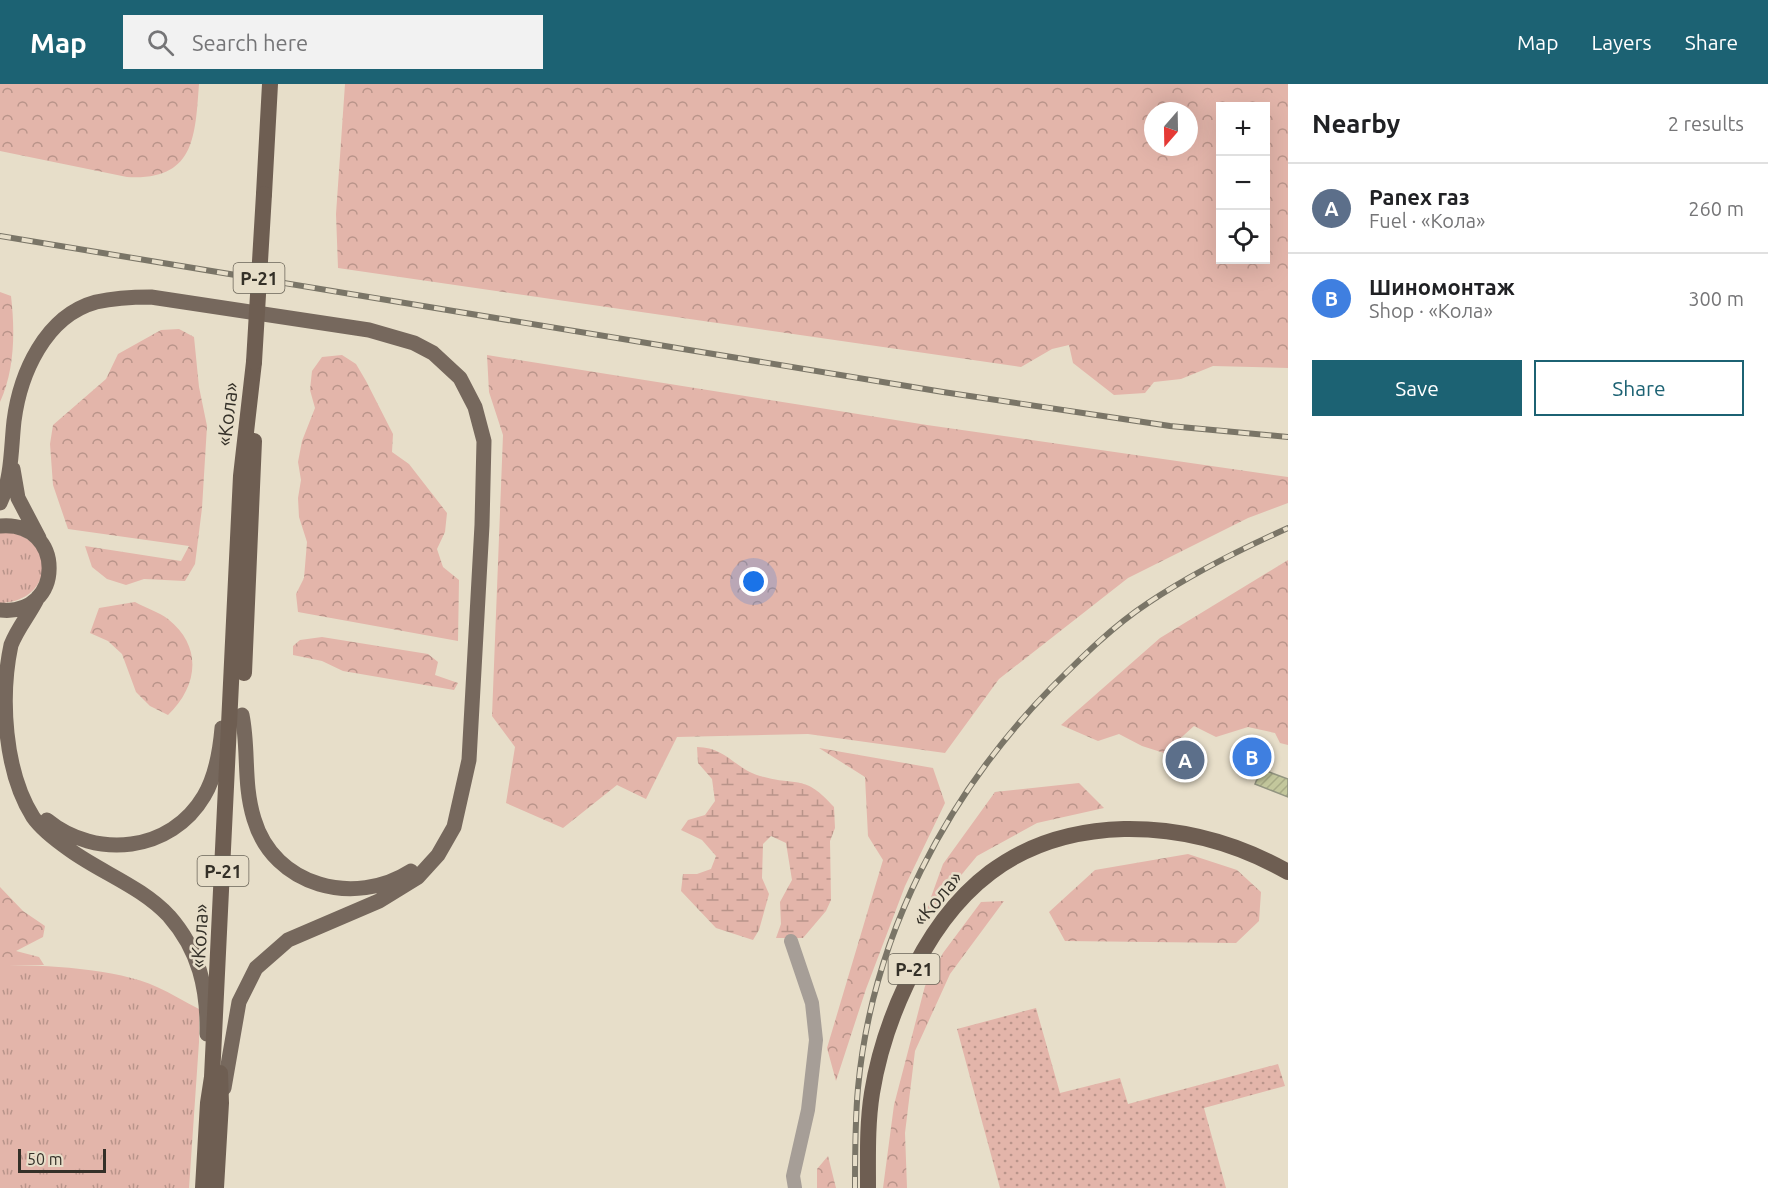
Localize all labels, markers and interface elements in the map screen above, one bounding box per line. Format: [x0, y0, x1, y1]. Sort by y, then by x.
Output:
search box [123, 15, 543, 69]
icon: search [144, 26, 177, 59]
text: Map [30, 27, 87, 58]
text: Search here [192, 30, 308, 55]
text: Map [1517, 30, 1558, 54]
text: Layers [1591, 30, 1652, 54]
text: Share [1685, 30, 1738, 54]
north arrow [1144, 102, 1198, 156]
map controls [1216, 102, 1270, 264]
button: + [1216, 102, 1270, 156]
text: Nearby [1312, 109, 1400, 138]
text: 2 results [1668, 112, 1744, 135]
button: − [1216, 156, 1270, 210]
text: Panex газ [1369, 184, 1470, 209]
text: A [1324, 197, 1339, 220]
text: 260 m [1688, 197, 1744, 220]
text: Fuel · «Кола» [1369, 209, 1485, 232]
button: locate [1216, 210, 1270, 264]
road number: Р-21 [234, 263, 284, 293]
text: Шиномонтаж [1369, 274, 1515, 299]
text: B [1325, 287, 1338, 310]
text: 300 m [1688, 287, 1744, 310]
text: Shop · «Кола» [1369, 299, 1493, 322]
button: Save [1312, 360, 1522, 416]
button: Share [1534, 360, 1744, 416]
street label: «Кола» [212, 381, 242, 447]
your location [739, 567, 768, 596]
pin: B [1232, 734, 1272, 780]
pin: A [1166, 738, 1204, 782]
road number: Р-21 [198, 856, 248, 886]
street label: «Кола» [907, 866, 967, 930]
street label: «Кола» [186, 903, 212, 969]
road number: Р-21 [888, 954, 940, 984]
scale bar [18, 1146, 106, 1174]
text: 50 m [27, 1150, 63, 1168]

